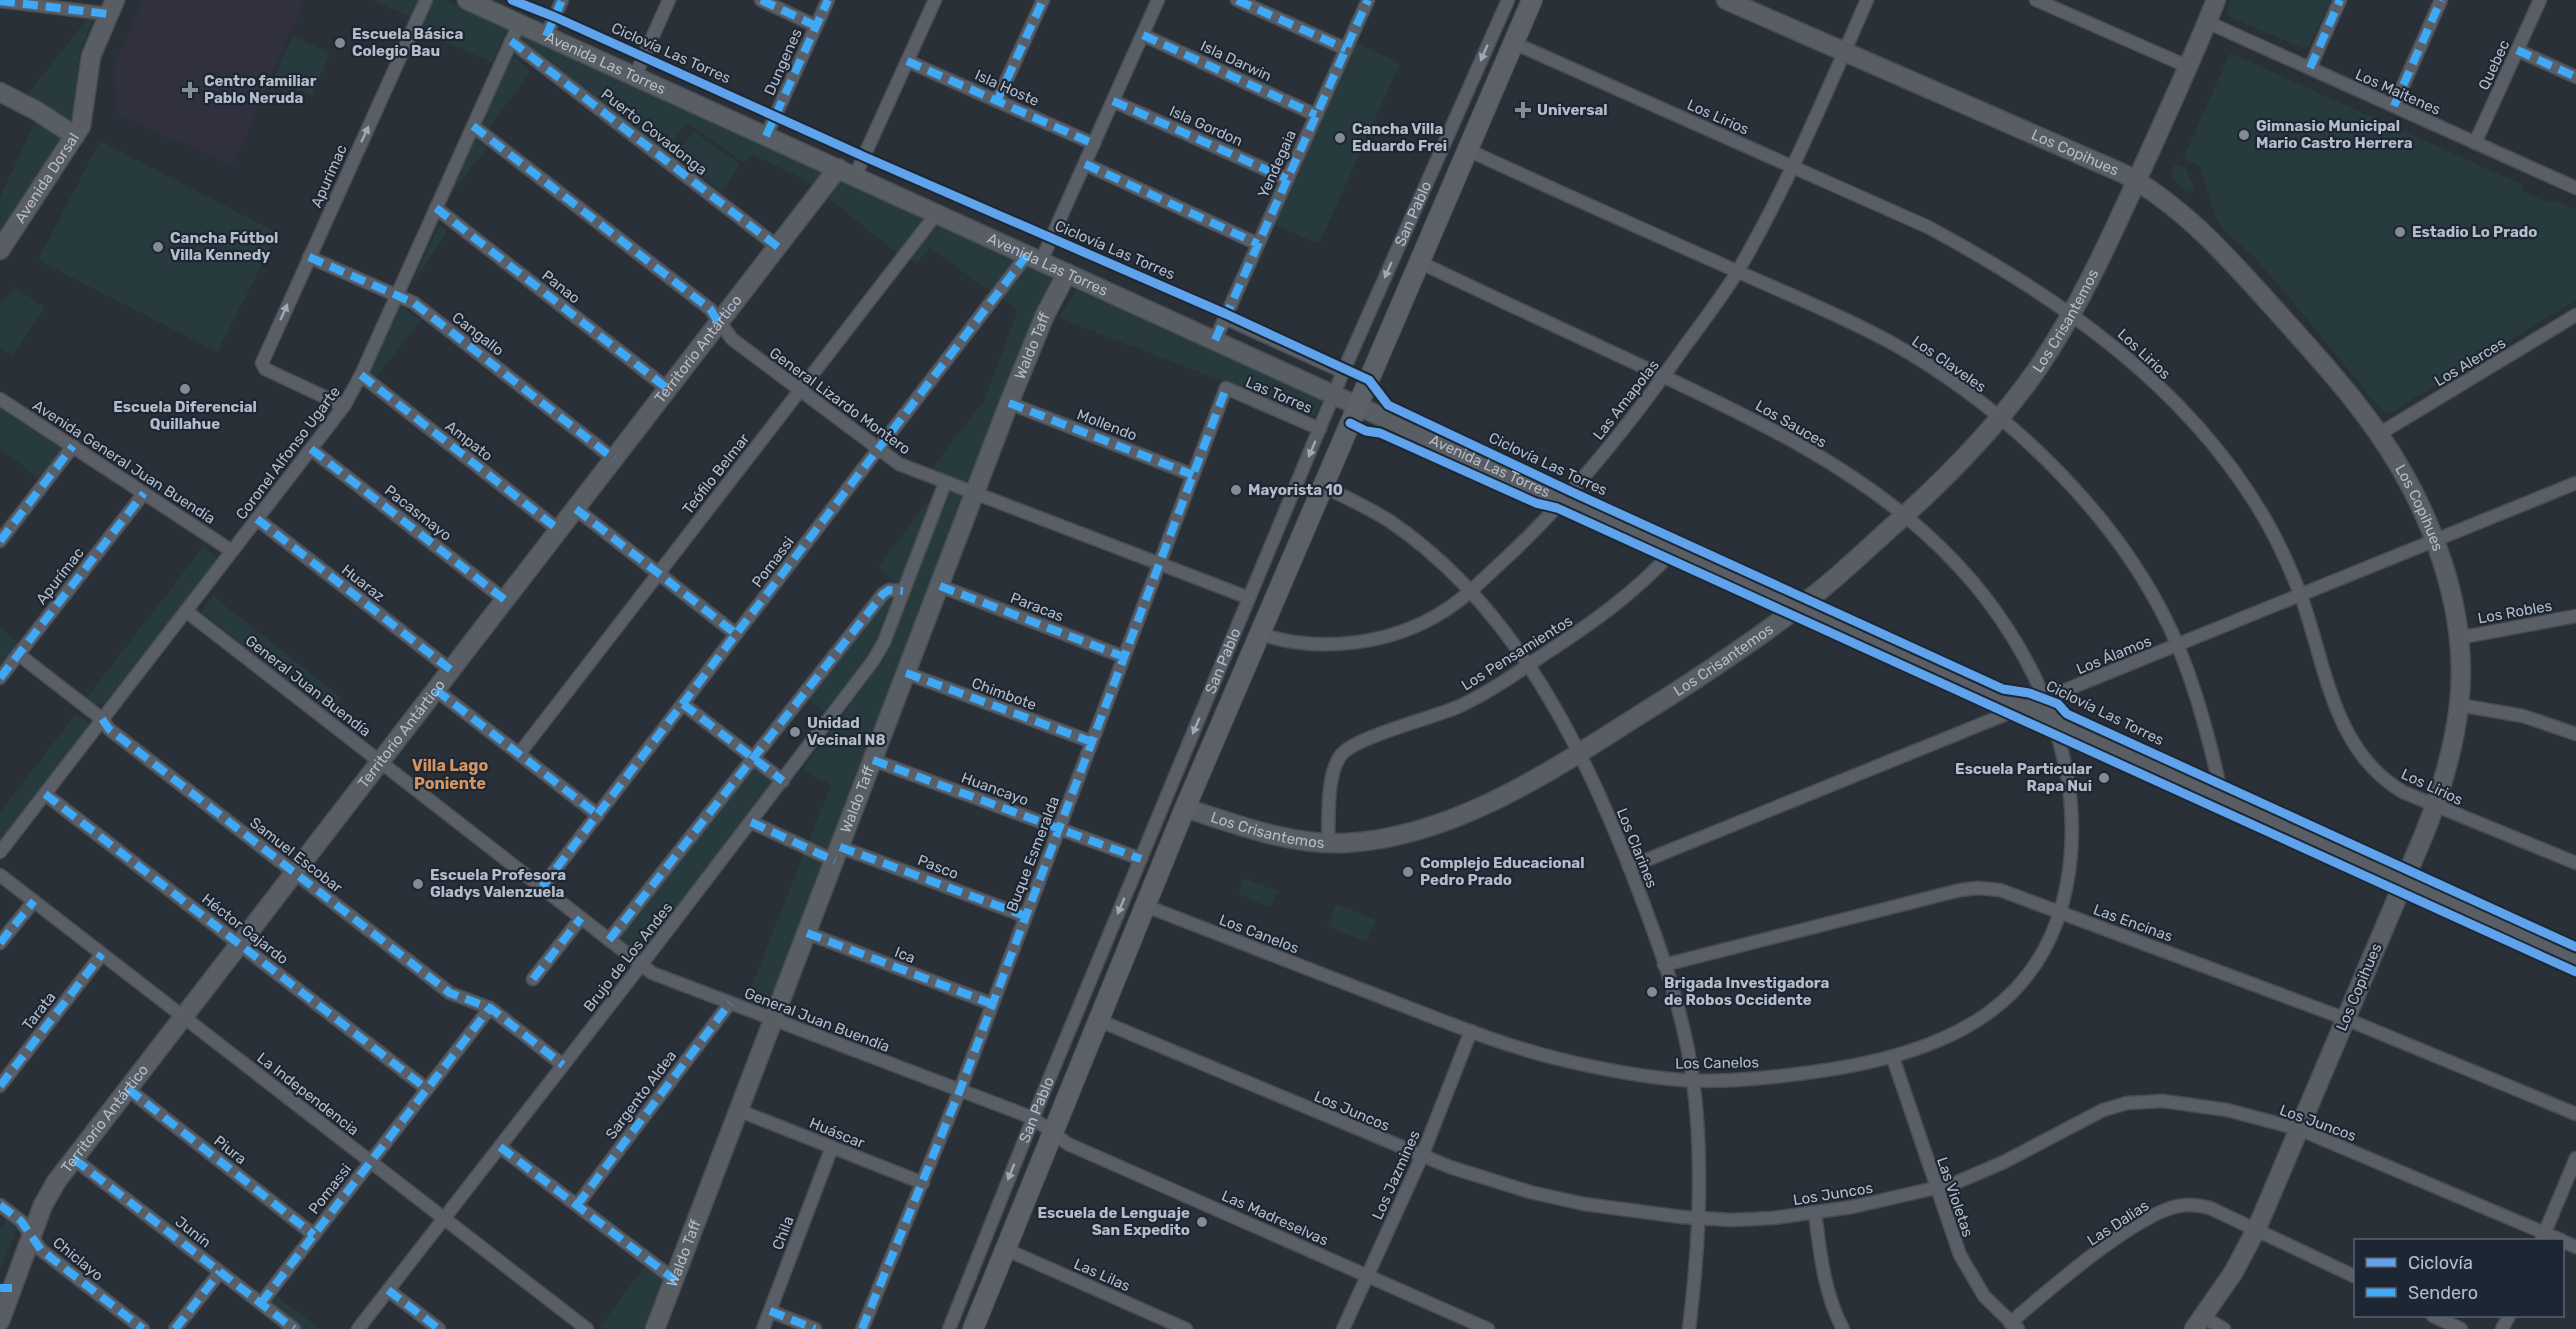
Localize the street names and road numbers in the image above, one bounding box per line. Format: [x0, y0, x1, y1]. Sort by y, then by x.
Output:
street label: Ciclovía Las Torres [609, 19, 734, 88]
street label: Dungenes [760, 26, 806, 98]
street label: Avenida Las Torres [542, 28, 669, 98]
street label: Isla Darwin [1198, 37, 1274, 85]
street label: Quebec [2475, 37, 2513, 93]
street label: Los Maitenes [2353, 65, 2444, 119]
street label: Isla Hoste [972, 66, 1042, 110]
street label: Puerto Covadonga [597, 85, 711, 179]
street label: Los Lirios [1684, 95, 1752, 139]
street label: Isla Gordon [1167, 102, 1245, 150]
street label: Los Copihues [2029, 126, 2122, 180]
street label: Yendegaia [1254, 127, 1300, 201]
street label: Avenida Dorsal [11, 130, 83, 226]
street label: Apurímac [307, 142, 351, 210]
street label: San Pablo [1391, 178, 1435, 249]
street label: Ciclovía Las Torres [1052, 217, 1178, 284]
street label: Avenida Las Torres [984, 229, 1111, 300]
street label: Panao [538, 266, 584, 308]
street label: Los Crisantemos [2029, 266, 2103, 376]
street label: Territorio Antártico [651, 291, 746, 407]
street label: Cangallo [449, 308, 507, 360]
street label: Waldo Taff [1011, 309, 1054, 382]
street label: Los Lirios [2114, 325, 2174, 383]
street label: Los Claveles [1909, 332, 1990, 396]
street label: Los Alerces [2431, 334, 2509, 390]
street label: General Lizardo Montero [766, 344, 914, 458]
street label: Las Amapolas [1589, 356, 1663, 444]
street label: Las Torres [1243, 373, 1315, 417]
street label: Coronel Alfonso Ugarte [232, 383, 344, 523]
street label: Avenida General Juan Buendía [29, 396, 219, 528]
street label: Los Sauces [1752, 396, 1830, 452]
street label: Mollendo [1074, 405, 1140, 445]
street label: Ampato [442, 417, 496, 465]
street label: Ciclovía Las Torres [1486, 429, 1610, 499]
street label: Teófilo Belmar [679, 430, 753, 518]
street label: Avenida Las Torres [1427, 431, 1553, 501]
street label: Los Copihues [2391, 461, 2447, 554]
street label: Pacasmayo [381, 481, 455, 545]
street label: Pomassi [748, 533, 798, 591]
street label: Apurímac [32, 544, 88, 608]
street label: Huaraz [338, 561, 388, 606]
street label: Paracas [1008, 589, 1067, 626]
street label: Los Robles [2476, 597, 2554, 627]
street label: Los Pensamientos [1458, 611, 1576, 694]
street label: Los Crisantemos [1670, 620, 1777, 700]
street label: San Pablo [1201, 625, 1245, 696]
street label: General Juan Buendía [242, 631, 374, 741]
street label: Los Álamos [2074, 632, 2154, 678]
street label: Chimbote [969, 674, 1039, 714]
street label: Territorio Antártico [354, 676, 449, 792]
street label: Ciclovía Las Torres [2043, 677, 2167, 749]
street label: Waldo Taff [836, 763, 879, 835]
street label: Los Lirios [2398, 765, 2466, 809]
street label: Huancayo [959, 769, 1031, 809]
street label: Buque Esmeralda [1003, 794, 1063, 914]
street label: Los Clarines [1613, 805, 1661, 891]
street label: Los Crisantemos [1209, 808, 1325, 852]
street label: Samuel Escobar [246, 813, 346, 897]
street label: Pasco [915, 851, 961, 883]
street label: Héctor Gajardo [198, 890, 292, 968]
street label: Brujo de Los Andes [580, 898, 677, 1015]
street label: Las Encinas [2091, 900, 2175, 946]
street label: Los Canelos [1217, 911, 1302, 958]
street label: Los Copihues [2332, 940, 2386, 1034]
street label: Ica [892, 943, 918, 967]
street label: General Juan Buendía [742, 984, 892, 1056]
street label: Tarata [19, 988, 59, 1034]
street label: Sargento Aldea [602, 1047, 680, 1143]
street label: La Independencia [254, 1049, 362, 1139]
street label: Los Canelos [1675, 1053, 1759, 1073]
street label: Territorio Antártico [57, 1061, 152, 1176]
street label: San Pablo [1015, 1074, 1058, 1145]
street label: Los Juncos [1312, 1087, 1393, 1135]
street label: Los Juncos [2277, 1101, 2359, 1145]
street label: Huáscar [807, 1114, 868, 1152]
street label: Los Jazmines [1368, 1127, 1424, 1222]
street label: Piura [210, 1132, 250, 1168]
street label: Las Violetas [1933, 1155, 1977, 1240]
street label: Pomassi [305, 1160, 355, 1218]
street label: Los Juncos [1792, 1179, 1874, 1209]
street label: Las Madreselvas [1219, 1186, 1331, 1250]
street label: Las Dalias [2084, 1196, 2152, 1250]
street label: Junín [172, 1213, 214, 1251]
street label: Chila [768, 1214, 798, 1252]
street label: Waldo Taff [663, 1217, 705, 1289]
street label: Chiclayo [49, 1233, 107, 1285]
street label: Las Lilas [1071, 1255, 1133, 1296]

